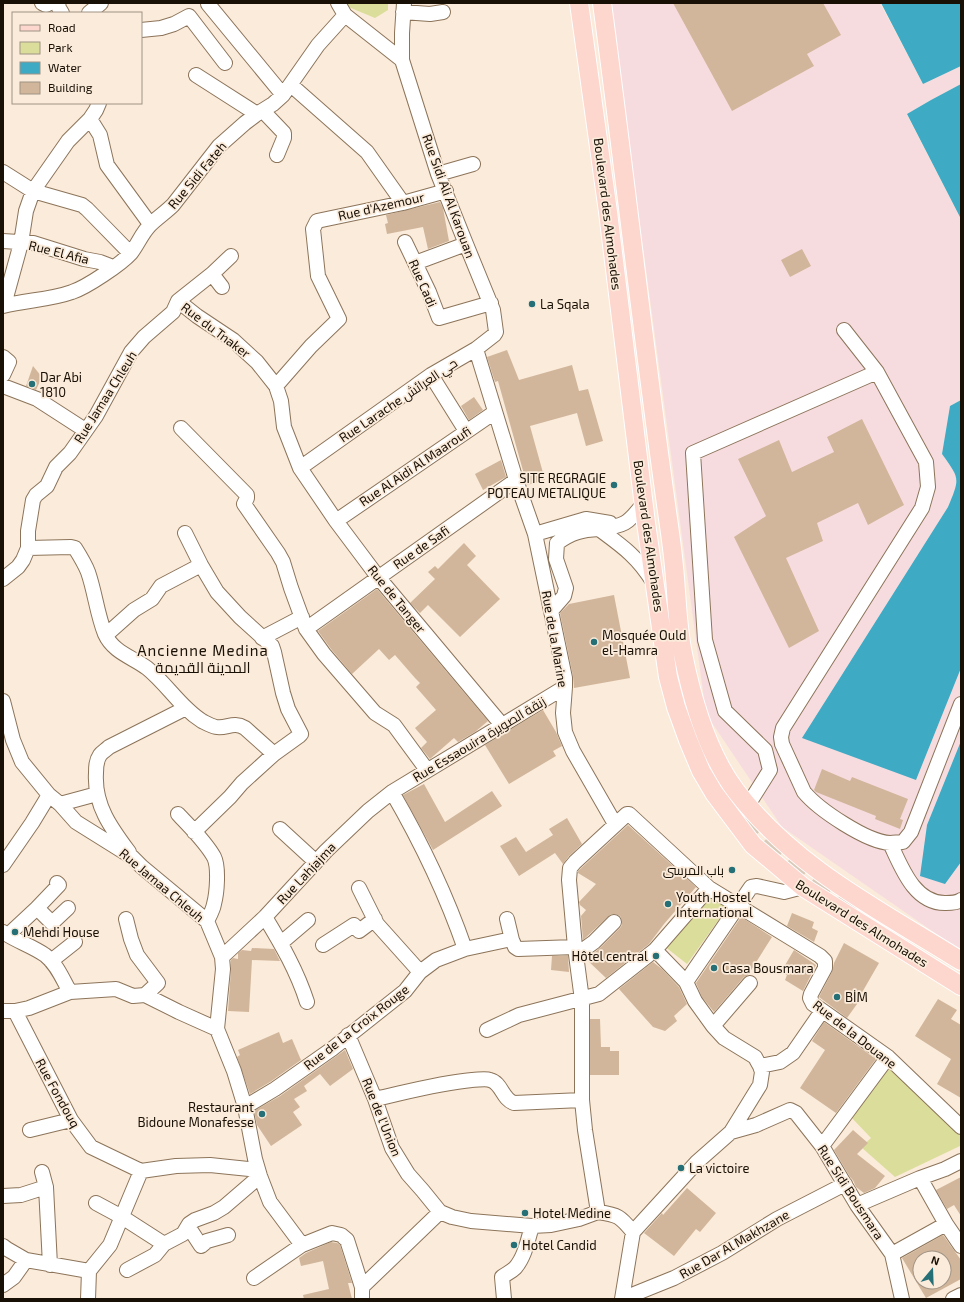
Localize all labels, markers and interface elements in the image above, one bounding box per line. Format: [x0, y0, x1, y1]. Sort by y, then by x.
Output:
legend [12, 12, 142, 104]
text: Road [48, 20, 76, 34]
text: Park [48, 40, 73, 54]
text: Water [48, 60, 82, 74]
text: Building [48, 80, 93, 94]
street label: Rue Sidi Ali Al Karouan [419, 132, 479, 260]
street label: Boulevard des Almohades [591, 137, 625, 291]
street label: Rue Sidi Fateh [164, 138, 230, 212]
street label: Rue d'Azemour [336, 188, 426, 224]
street label: Rue El Afia [27, 237, 91, 267]
street label: Rue Cadi [405, 257, 441, 309]
place label: La Sqala [540, 296, 590, 312]
street label: Rue du Tnaker [178, 299, 254, 361]
marker: La Sqala [527, 299, 537, 309]
street label: Rue Jamaa Chleuh [70, 348, 140, 446]
street label: Rue Larache حي العرائش [336, 354, 462, 448]
place label: Dar Abi 1810 [40, 369, 82, 400]
marker: Dar Abi 1810 [27, 379, 37, 389]
street label: Rue Al Aidi Al Maaroufi [356, 423, 474, 509]
street label: Boulevard des Almohades [630, 459, 668, 613]
place label: SITE REGRAGIE POTEAU METALIQUE [487, 470, 606, 501]
marker: SITE REGRAGIE POTEAU METALIQUE [609, 480, 619, 490]
street label: Rue de Safi [390, 522, 452, 572]
street label: Rue de Tanger [365, 562, 429, 636]
street label: Rue de la Marine [539, 589, 571, 689]
place label: Mosquée Ould el-Hamra [602, 627, 686, 658]
marker: Mosquée Ould el-Hamra [589, 637, 599, 647]
district label: Ancienne Medina المدينة القديمة [137, 641, 269, 676]
street label: Rue Essaouira زنقة الصويرة [410, 693, 548, 785]
street label: Rue Lahjajma [273, 839, 339, 907]
street label: Rue Jamaa Chleuh [116, 845, 208, 925]
place label: باب المرسى [663, 862, 724, 878]
marker: باب المرسى [727, 865, 737, 875]
street label: Boulevard des Almohades [793, 876, 931, 970]
place label: Youth Hostel International [676, 889, 753, 920]
marker: Youth Hostel International [663, 899, 673, 909]
place label: Mehdi House [23, 924, 100, 940]
marker: Mehdi House [10, 927, 20, 937]
place label: Hôtel central [572, 948, 648, 964]
marker: Hôtel central [651, 951, 661, 961]
place label: Casa Bousmara [722, 960, 814, 976]
marker: Casa Bousmara [709, 963, 719, 973]
street label: Rue de La Croix Rouge [300, 981, 412, 1073]
place label: BİM [845, 989, 868, 1005]
marker: BİM [832, 992, 842, 1002]
street label: Rue de la Douane [810, 996, 900, 1072]
street label: Rue Fondouq [32, 1056, 84, 1130]
street label: Rue de l'Union [359, 1075, 405, 1159]
place label: Restaurant Bidoune Monafesse [138, 1099, 254, 1130]
marker: Restaurant Bidoune Monafesse [257, 1109, 267, 1119]
street label: Rue Sidi Bousmara [814, 1142, 888, 1242]
place label: La victoire [689, 1160, 750, 1176]
marker: La victoire [676, 1163, 686, 1173]
place label: Hotel Medine [533, 1205, 611, 1221]
street label: Rue Dar Al Makhzane [676, 1206, 792, 1282]
marker: Hotel Medine [520, 1208, 530, 1218]
place label: Hotel Candid [522, 1237, 597, 1253]
marker: Hotel Candid [509, 1240, 519, 1250]
north arrow [912, 1250, 952, 1290]
text: N [930, 1253, 941, 1268]

